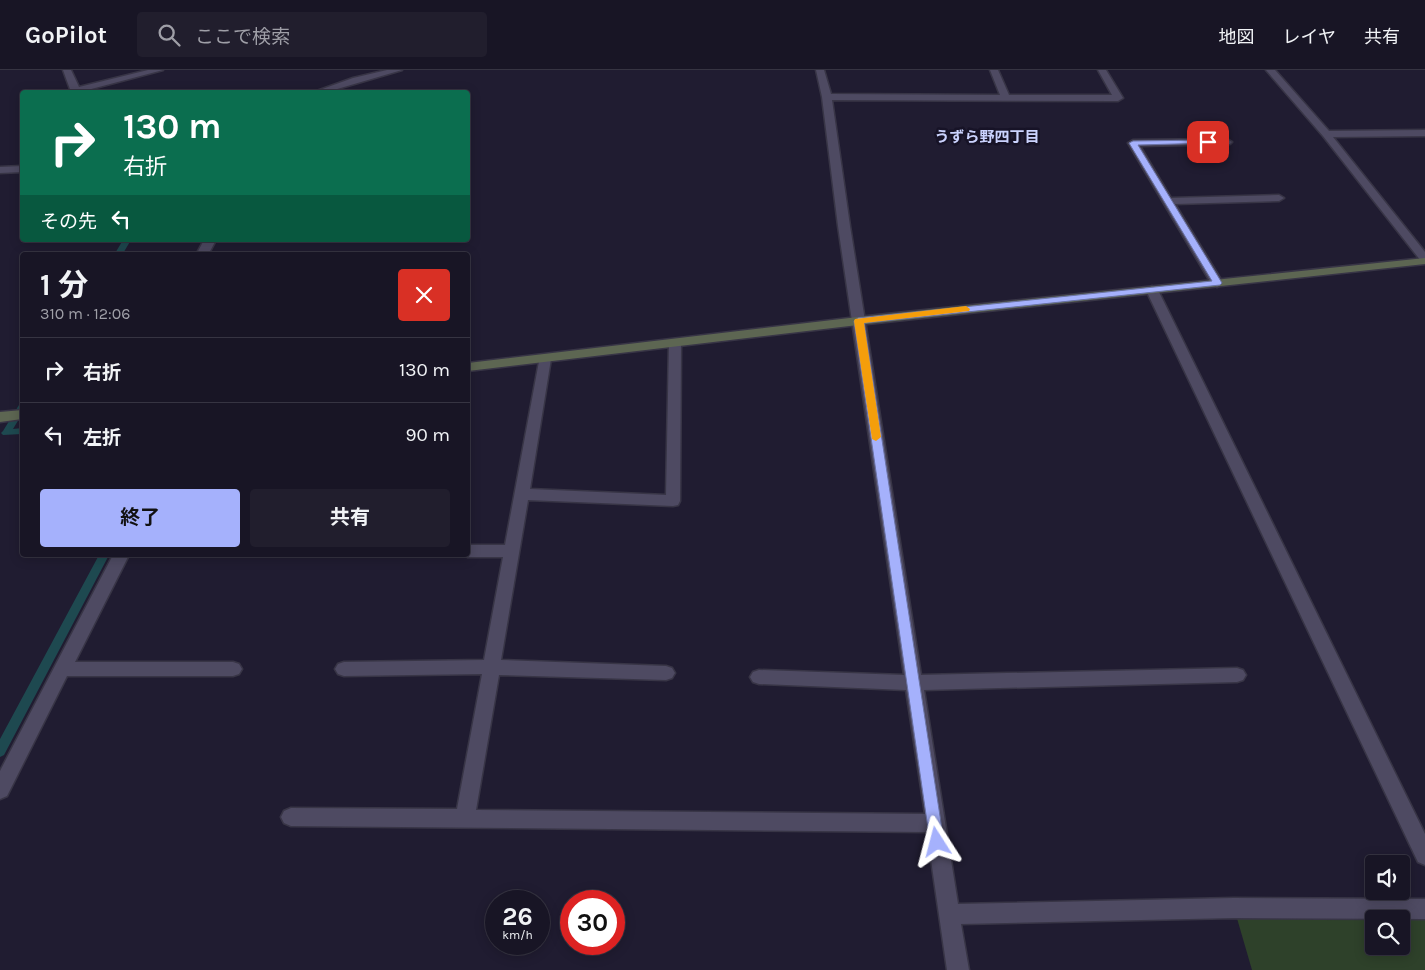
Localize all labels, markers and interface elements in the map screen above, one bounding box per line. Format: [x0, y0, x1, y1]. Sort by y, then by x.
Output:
search box [137, 12, 487, 57]
text: GoPilot [25, 21, 107, 49]
icon: search [155, 21, 183, 49]
text: ここで検索 [195, 26, 290, 48]
text: 地図 [1219, 26, 1255, 48]
text: レイヤ [1283, 26, 1336, 48]
text: 共有 [1364, 26, 1400, 48]
text: 130 m [123, 106, 221, 147]
icon: right [40, 110, 105, 175]
pin [1187, 121, 1229, 163]
district label: うずら野四丁目 [934, 128, 1040, 146]
icon: arrive [1194, 128, 1222, 156]
text: 右折 [123, 154, 167, 180]
icon: left [107, 205, 135, 233]
text: その先 [40, 211, 97, 233]
text: 1 分 [40, 267, 88, 303]
button: close [398, 269, 450, 321]
text: 310 m · 12:06 [40, 304, 130, 323]
icon: right [40, 356, 68, 384]
text: 130 m [399, 359, 450, 381]
text: 右折 [83, 362, 121, 384]
icon: left [40, 421, 68, 449]
text: 90 m [405, 424, 450, 446]
text: 左折 [83, 427, 121, 449]
button: 終了 [40, 489, 240, 547]
button: 共有 [250, 489, 450, 547]
position arrow [910, 815, 962, 867]
map controls [1365, 855, 1410, 955]
button: sound [1365, 855, 1410, 900]
speed limit sign: 30 [560, 890, 625, 955]
text: 26 [502, 902, 533, 931]
button: search [1365, 910, 1410, 955]
text: km/h [502, 928, 533, 942]

